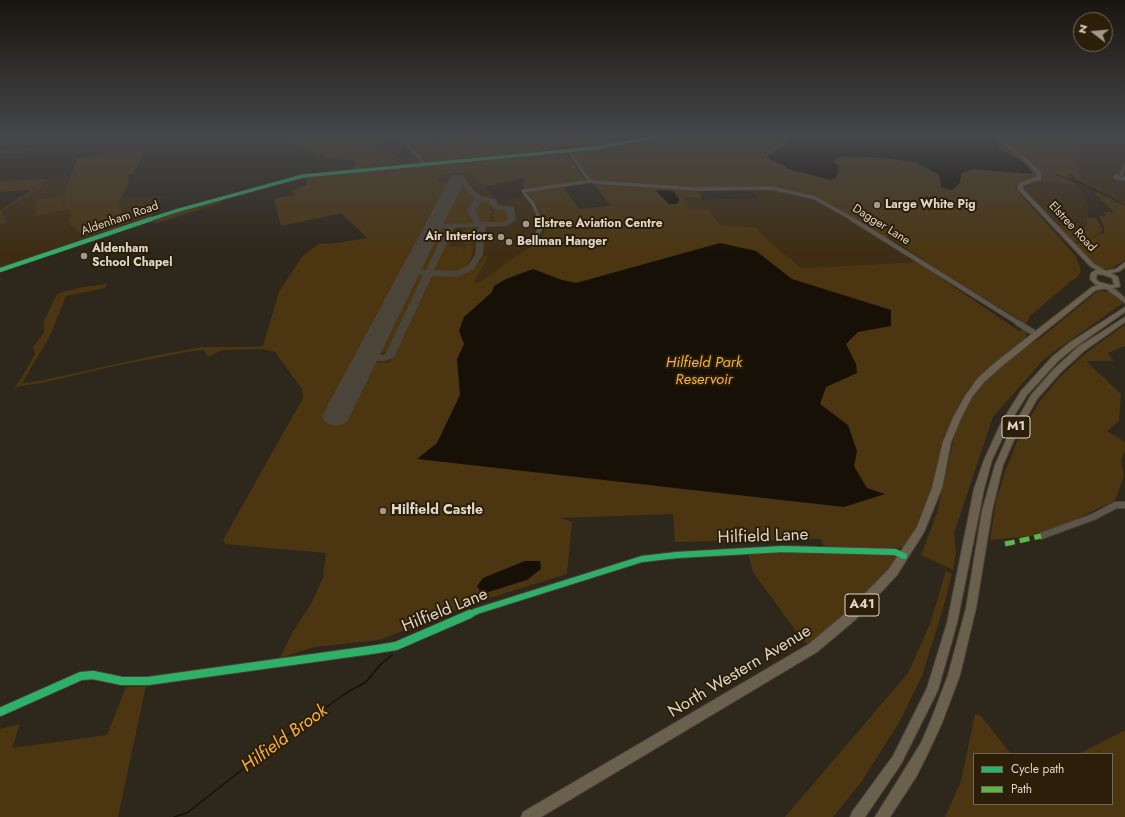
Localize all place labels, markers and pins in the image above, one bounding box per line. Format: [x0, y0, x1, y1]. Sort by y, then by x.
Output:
place label: Large White Pig [885, 198, 976, 212]
marker: Large White Pig [872, 200, 882, 210]
place label: Elstree Aviation Centre [534, 217, 663, 231]
marker: Elstree Aviation Centre [521, 219, 531, 229]
place label: Air Interiors [425, 230, 493, 244]
marker: Air Interiors [496, 232, 506, 242]
place label: Bellman Hanger [517, 235, 607, 249]
marker: Bellman Hanger [504, 237, 514, 247]
place label: Aldenham School Chapel [92, 242, 172, 270]
marker: Aldenham School Chapel [79, 251, 89, 261]
place label: Hilfield Castle [391, 503, 483, 519]
marker: Hilfield Castle [378, 506, 388, 516]

